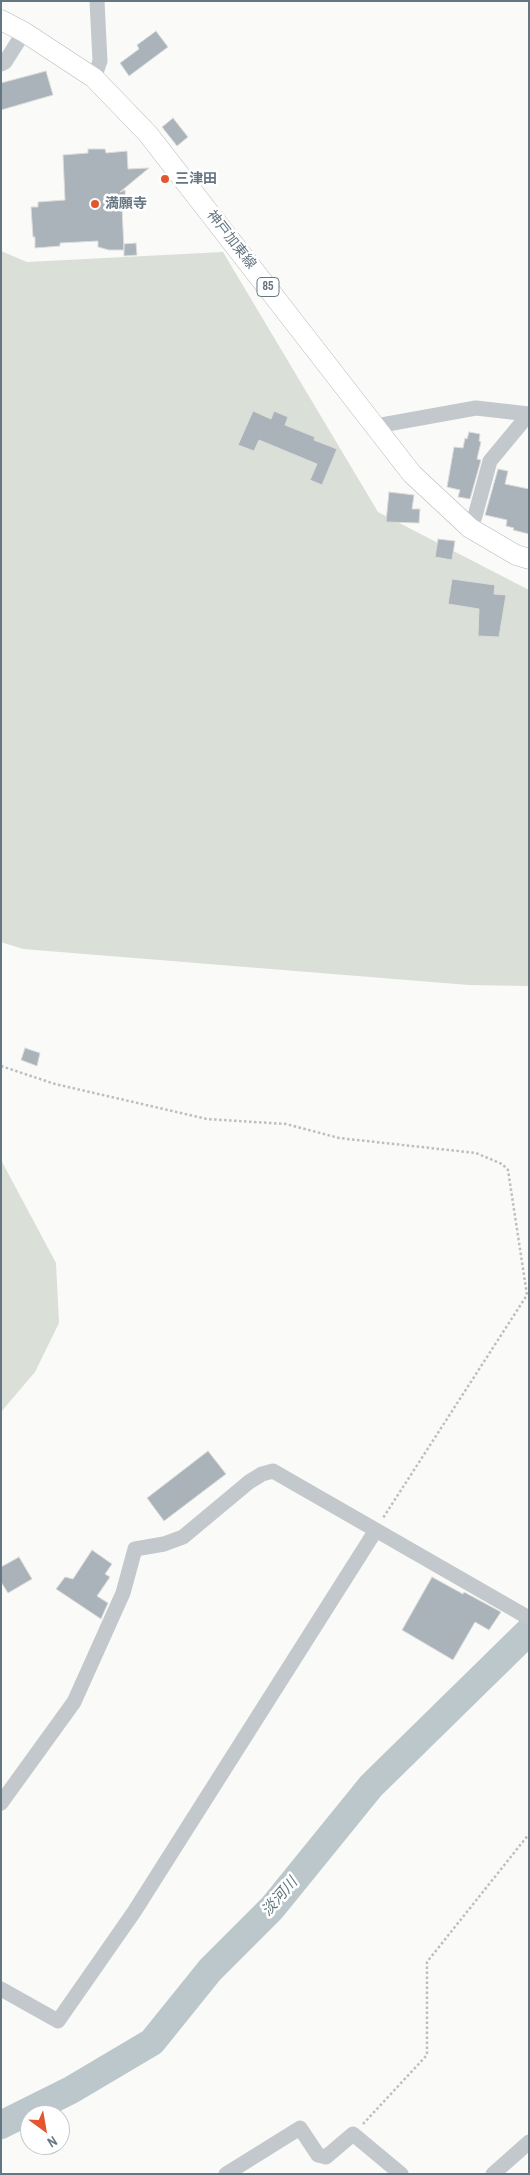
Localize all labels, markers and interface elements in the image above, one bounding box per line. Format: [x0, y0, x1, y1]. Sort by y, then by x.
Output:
place label: 三津田 [175, 171, 217, 187]
marker: 三津田 [159, 173, 171, 185]
place label: 満願寺 [105, 196, 147, 212]
marker: 満願寺 [89, 198, 101, 210]
street label: 神戸加東線 [203, 207, 259, 273]
road number: 85 [257, 278, 279, 296]
water label: 淡河川 [258, 1874, 302, 1920]
north arrow [20, 2105, 70, 2155]
text: N [44, 2132, 61, 2152]

